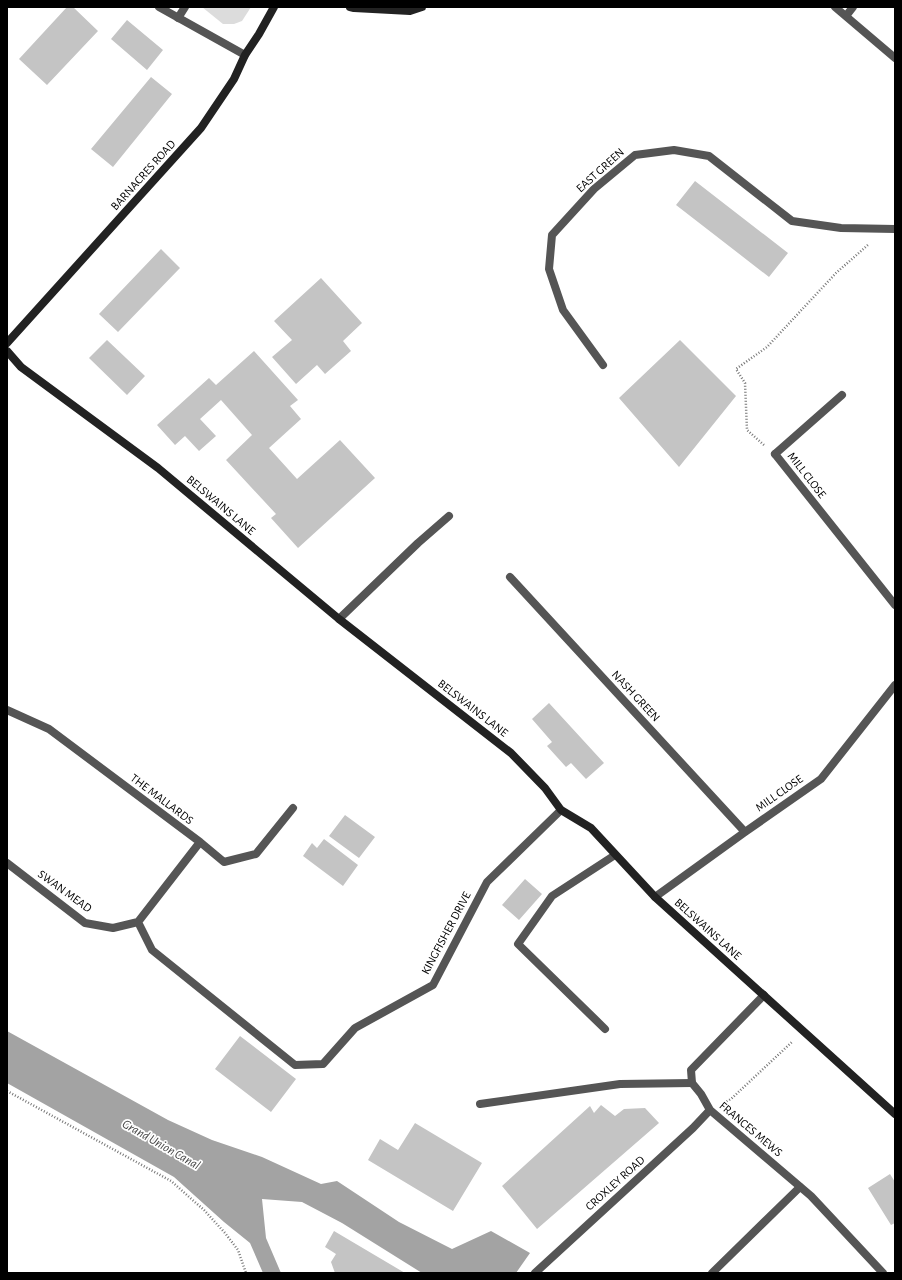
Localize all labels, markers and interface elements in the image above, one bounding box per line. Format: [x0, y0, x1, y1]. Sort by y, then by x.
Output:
street label: BARNACRES ROAD [108, 137, 178, 212]
street label: EAST GREEN [574, 146, 626, 194]
street label: MILL CLOSE [785, 450, 829, 500]
street label: BELSWAINS LANE [184, 473, 258, 537]
street label: NASH GREEN [610, 668, 662, 724]
street label: BELSWAINS LANE [436, 677, 510, 739]
street label: THE MALLARDS [128, 772, 196, 827]
street label: MILL CLOSE [753, 772, 805, 814]
street label: SWAN MEAD [36, 868, 94, 915]
street label: KINGFISHER DRIVE [419, 890, 473, 976]
street label: BELSWAINS LANE [672, 896, 744, 962]
street label: FRANCES MEWS [717, 1099, 785, 1159]
water label: Grand Union Canal [120, 1117, 202, 1173]
street label: CROXLEY ROAD [583, 1153, 647, 1213]

